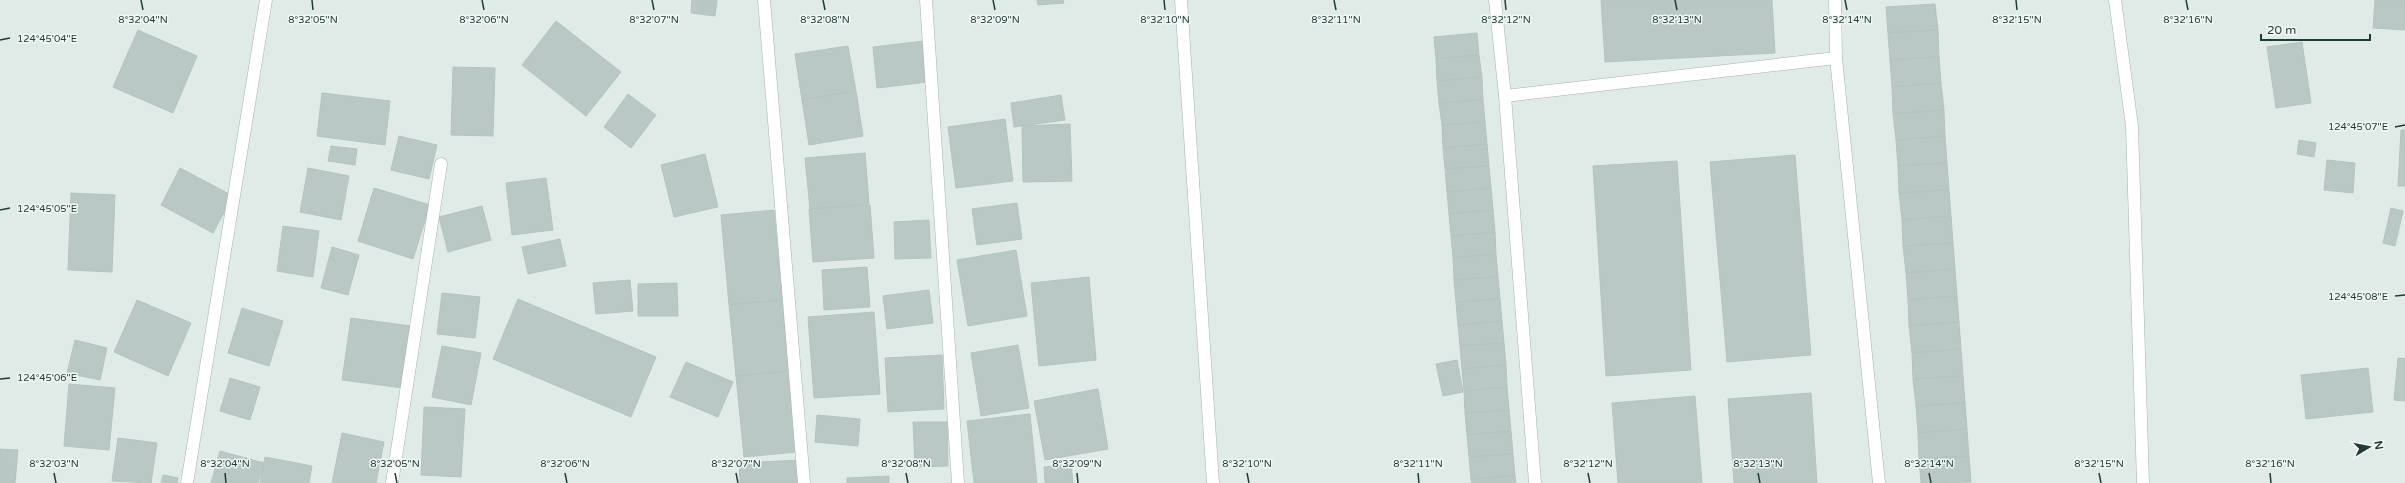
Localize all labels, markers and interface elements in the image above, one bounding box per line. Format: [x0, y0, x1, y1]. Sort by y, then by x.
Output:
text: 8°32'04"N [118, 14, 168, 26]
text: 8°32'05"N [288, 14, 338, 26]
text: 8°32'06"N [459, 14, 509, 26]
text: 8°32'07"N [629, 14, 679, 26]
text: 8°32'08"N [800, 14, 850, 26]
text: 8°32'09"N [970, 14, 1020, 26]
text: 8°32'10"N [1140, 14, 1190, 26]
text: 8°32'11"N [1311, 14, 1361, 26]
text: 8°32'12"N [1481, 14, 1531, 26]
text: 8°32'13"N [1652, 14, 1702, 26]
text: 8°32'14"N [1822, 14, 1872, 26]
text: 8°32'15"N [1992, 14, 2042, 26]
text: 8°32'16"N [2163, 14, 2213, 26]
scale bar [2261, 16, 2370, 42]
text: 20 m [2267, 23, 2296, 37]
text: 124°45'04"E [17, 33, 77, 45]
text: 124°45'07"E [2328, 121, 2388, 133]
text: 124°45'05"E [17, 203, 77, 215]
text: 124°45'08"E [2328, 291, 2388, 303]
text: 124°45'06"E [17, 372, 77, 384]
north arrow [2349, 427, 2389, 467]
text: N [2371, 440, 2386, 451]
text: 8°32'03"N [29, 458, 79, 470]
text: 8°32'04"N [200, 458, 250, 470]
text: 8°32'05"N [370, 458, 420, 470]
text: 8°32'06"N [540, 458, 590, 470]
text: 8°32'07"N [711, 458, 761, 470]
text: 8°32'08"N [881, 458, 931, 470]
text: 8°32'09"N [1052, 458, 1102, 470]
text: 8°32'10"N [1222, 458, 1272, 470]
text: 8°32'11"N [1393, 458, 1443, 470]
text: 8°32'12"N [1563, 458, 1613, 470]
text: 8°32'13"N [1733, 458, 1783, 470]
text: 8°32'14"N [1904, 458, 1954, 470]
text: 8°32'15"N [2074, 458, 2124, 470]
text: 8°32'16"N [2245, 458, 2295, 470]

